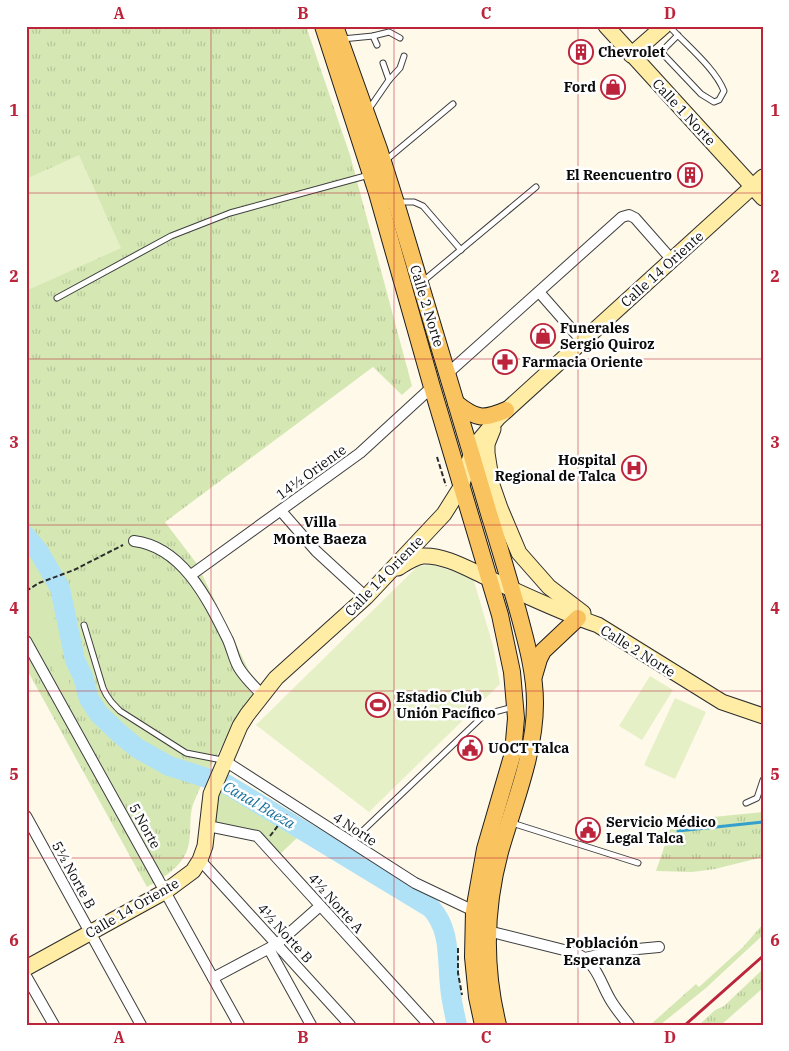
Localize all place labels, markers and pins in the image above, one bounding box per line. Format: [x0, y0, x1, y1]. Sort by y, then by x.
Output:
building icon: Chevrolet [568, 39, 594, 65]
place label: Chevrolet [598, 43, 665, 61]
shop icon: Ford [600, 74, 626, 100]
place label: Ford [564, 78, 596, 96]
building icon: El Reencuentro [677, 162, 703, 188]
place label: El Reencuentro [566, 166, 672, 184]
place label: Funerales Sergio Quiroz [560, 319, 654, 353]
shop icon: Funerales Sergio Quiroz [530, 323, 556, 349]
pharmacy icon: Farmacia Oriente [492, 349, 518, 375]
place label: Farmacia Oriente [522, 353, 643, 371]
place label: Hospital Regional de Talca [495, 451, 616, 485]
hospital icon: Hospital Regional de Talca [621, 455, 647, 481]
place label: Estadio Club Unión Pacífico [396, 688, 496, 722]
sports icon: Estadio Club Unión Pacífico [365, 692, 391, 718]
public building icon: UOCT Talca [457, 735, 483, 761]
place label: UOCT Talca [488, 739, 569, 757]
place label: Servicio Médico Legal Talca [606, 813, 716, 847]
public building icon: Servicio Médico Legal Talca [575, 817, 601, 843]

